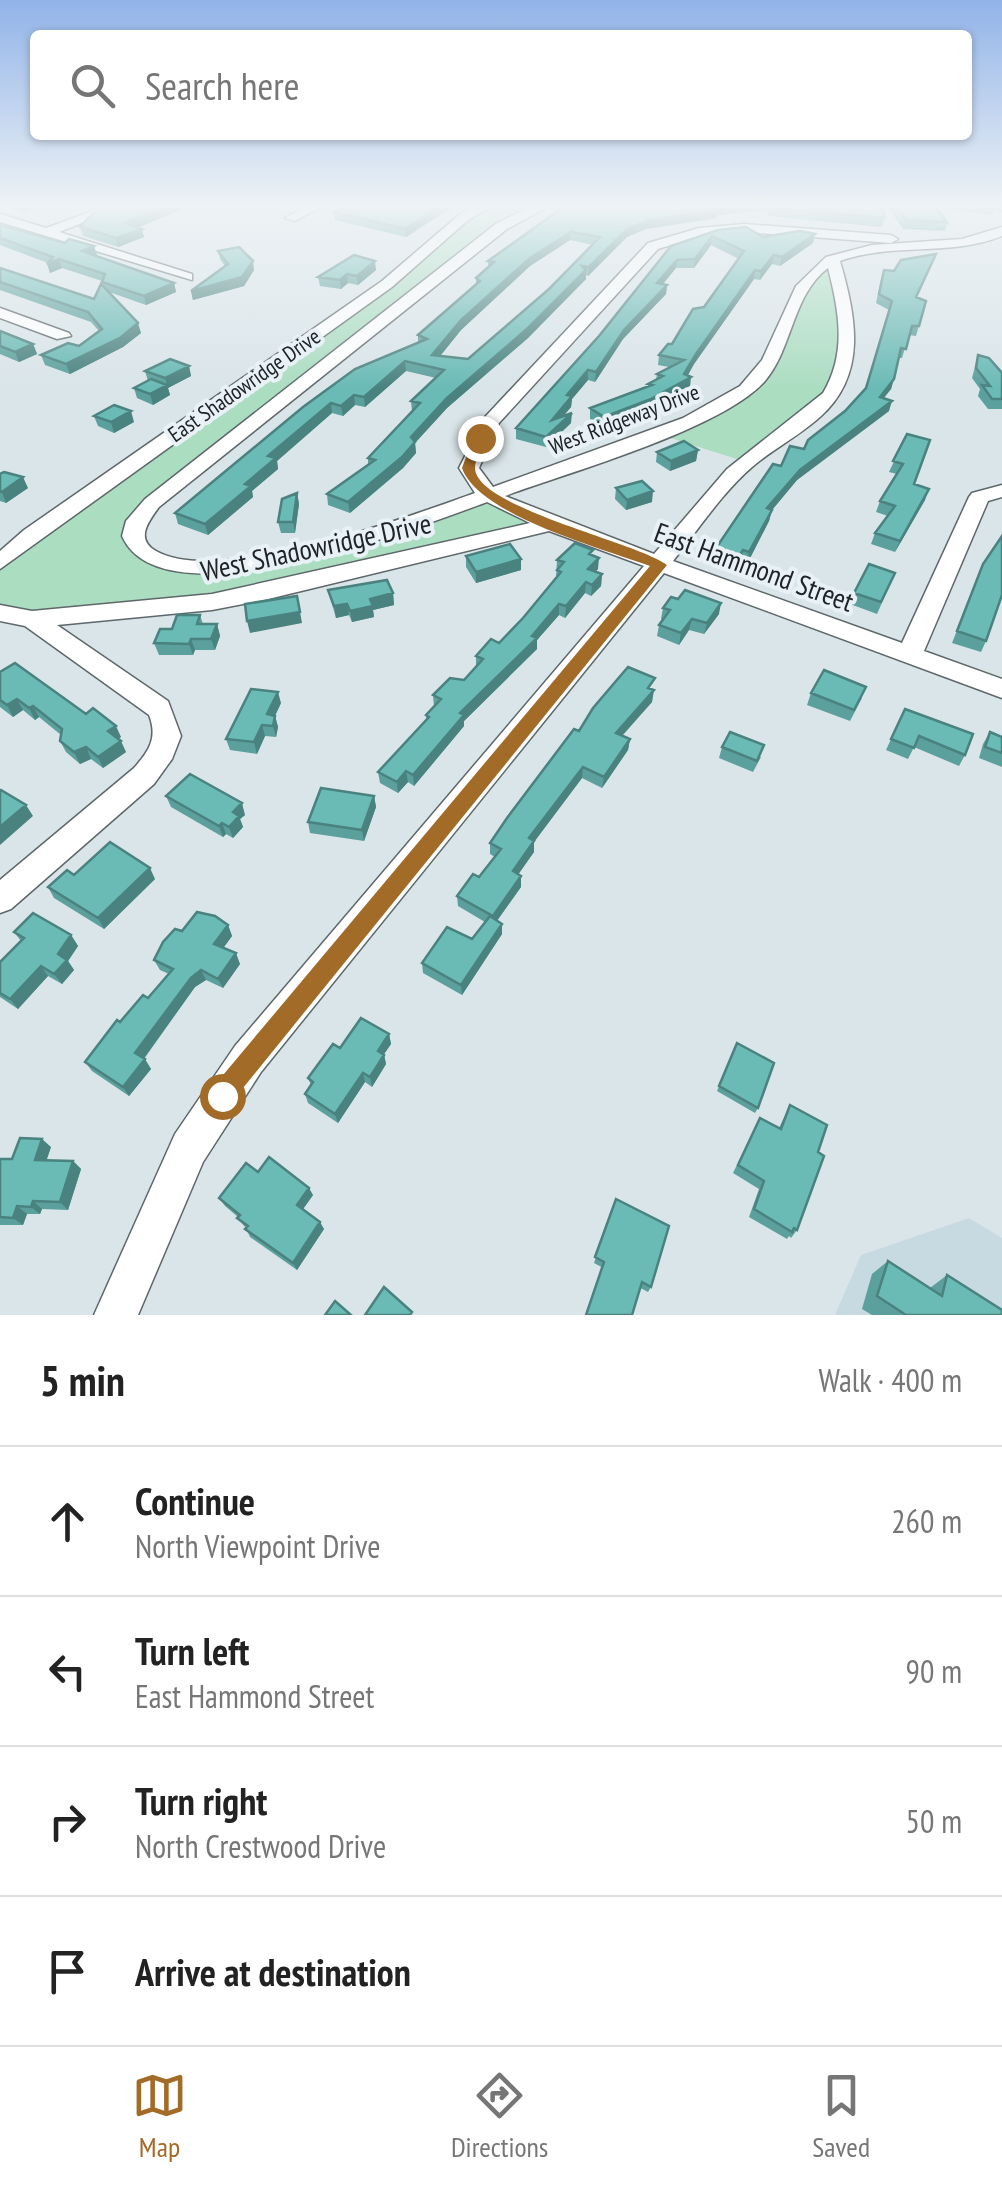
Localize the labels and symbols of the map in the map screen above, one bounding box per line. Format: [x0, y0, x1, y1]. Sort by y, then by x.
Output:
street label: East Shadowridge Drive [162, 322, 326, 448]
street label: West Ridgeway Drive [545, 378, 703, 460]
route end [458, 416, 504, 462]
street label: West Shadowridge Drive [197, 504, 435, 589]
street label: East Hammond Street [649, 513, 859, 620]
route start [200, 1074, 246, 1120]

